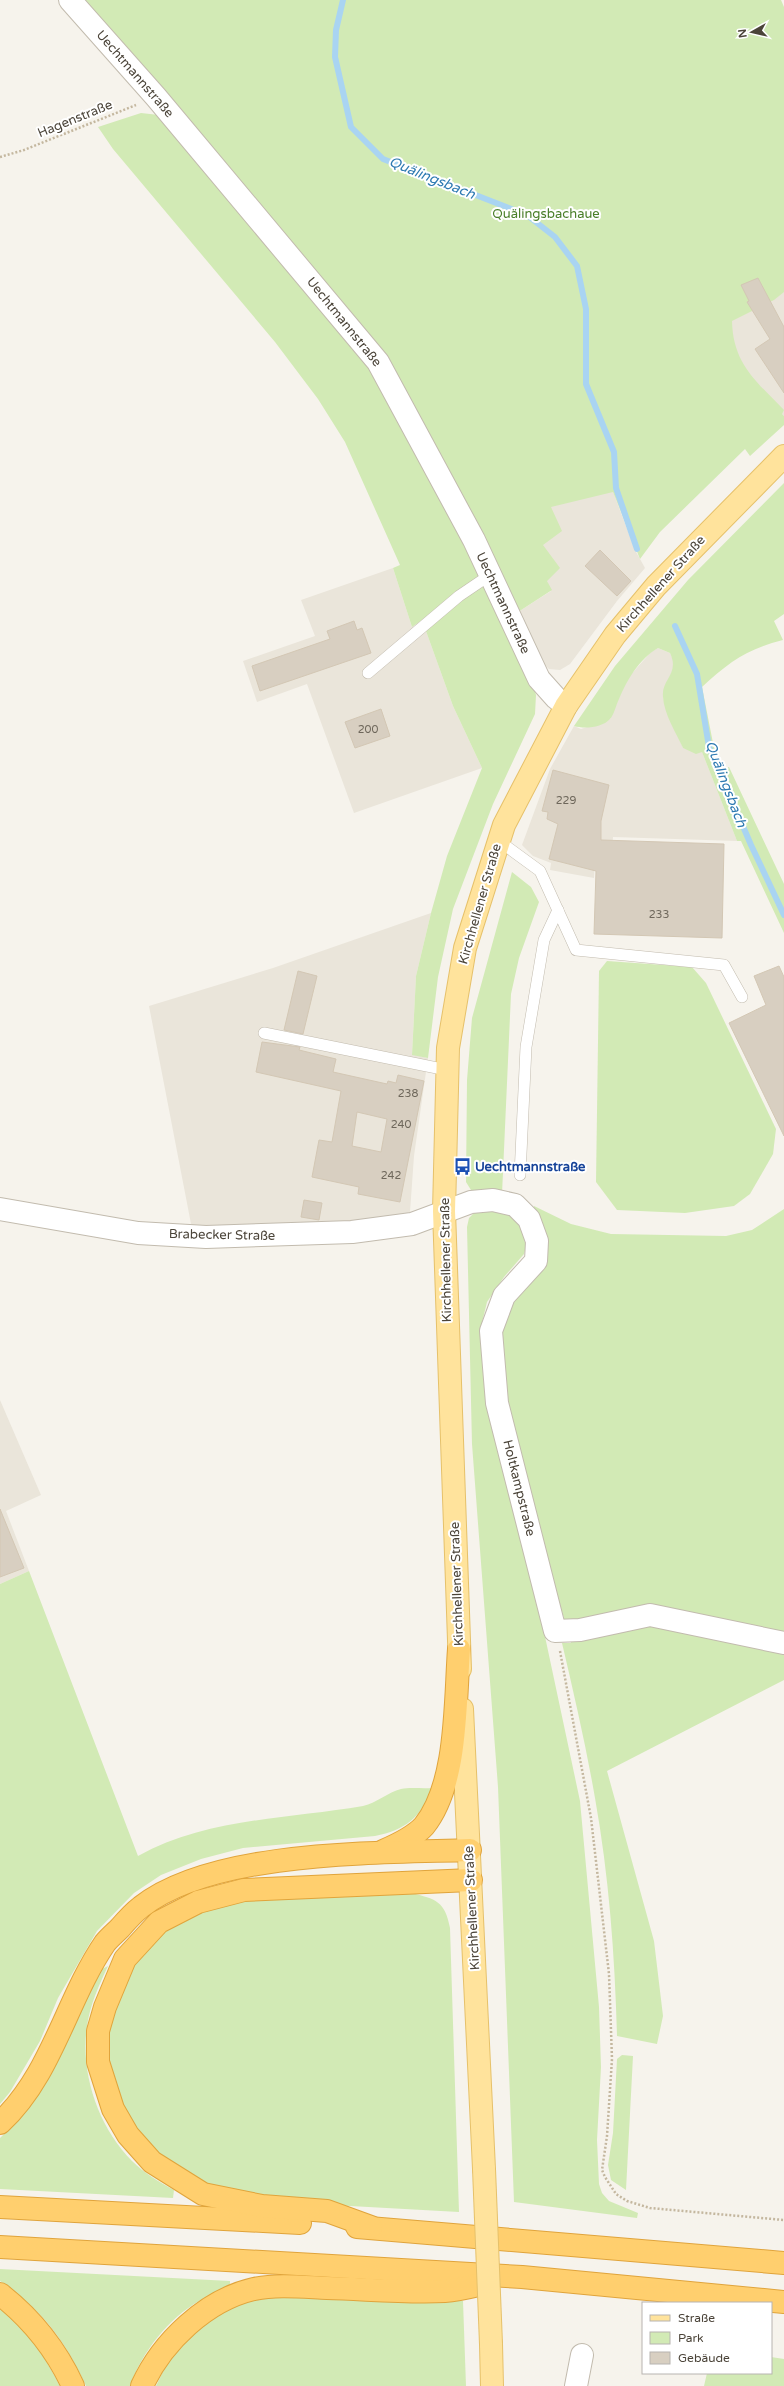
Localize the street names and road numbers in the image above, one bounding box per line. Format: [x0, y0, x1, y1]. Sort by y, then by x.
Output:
street label: Uechtmannstraße [93, 27, 177, 121]
street label: Hagenstraße [35, 97, 115, 141]
street label: Uechtmannstraße [303, 274, 385, 370]
street label: Kirchhellener Straße [613, 532, 709, 636]
street label: Uechtmannstraße [472, 550, 534, 656]
street label: Kirchhellener Straße [455, 842, 505, 966]
street label: Kirchhellener Straße [437, 1198, 455, 1322]
street label: Brabecker Straße [169, 1226, 275, 1244]
street label: Holtkampstraße [499, 1438, 539, 1538]
street label: Kirchhellener Straße [447, 1521, 467, 1647]
street label: Kirchhellener Straße [461, 1845, 483, 1971]

